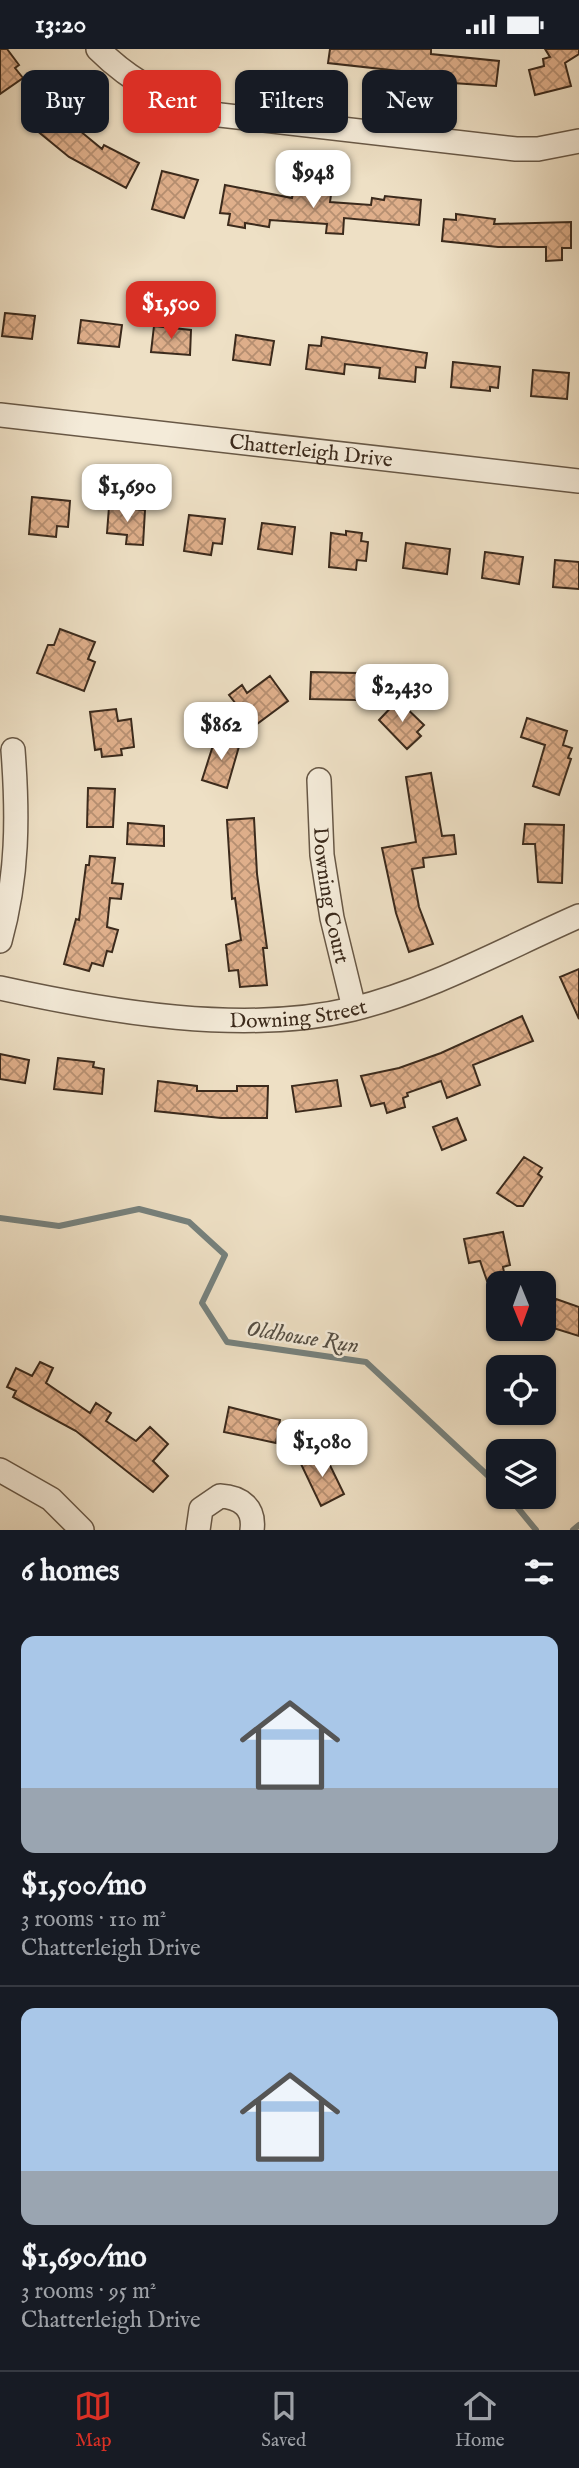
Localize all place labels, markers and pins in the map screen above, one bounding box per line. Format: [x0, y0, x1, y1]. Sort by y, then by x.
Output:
pin: $948 [272, 151, 354, 210]
pin: $1,500 [114, 281, 228, 341]
pin: $1,690 [70, 465, 184, 524]
pin: $2,430 [345, 665, 459, 724]
pin: $862 [180, 703, 262, 762]
pin: $1,080 [265, 1419, 379, 1479]

